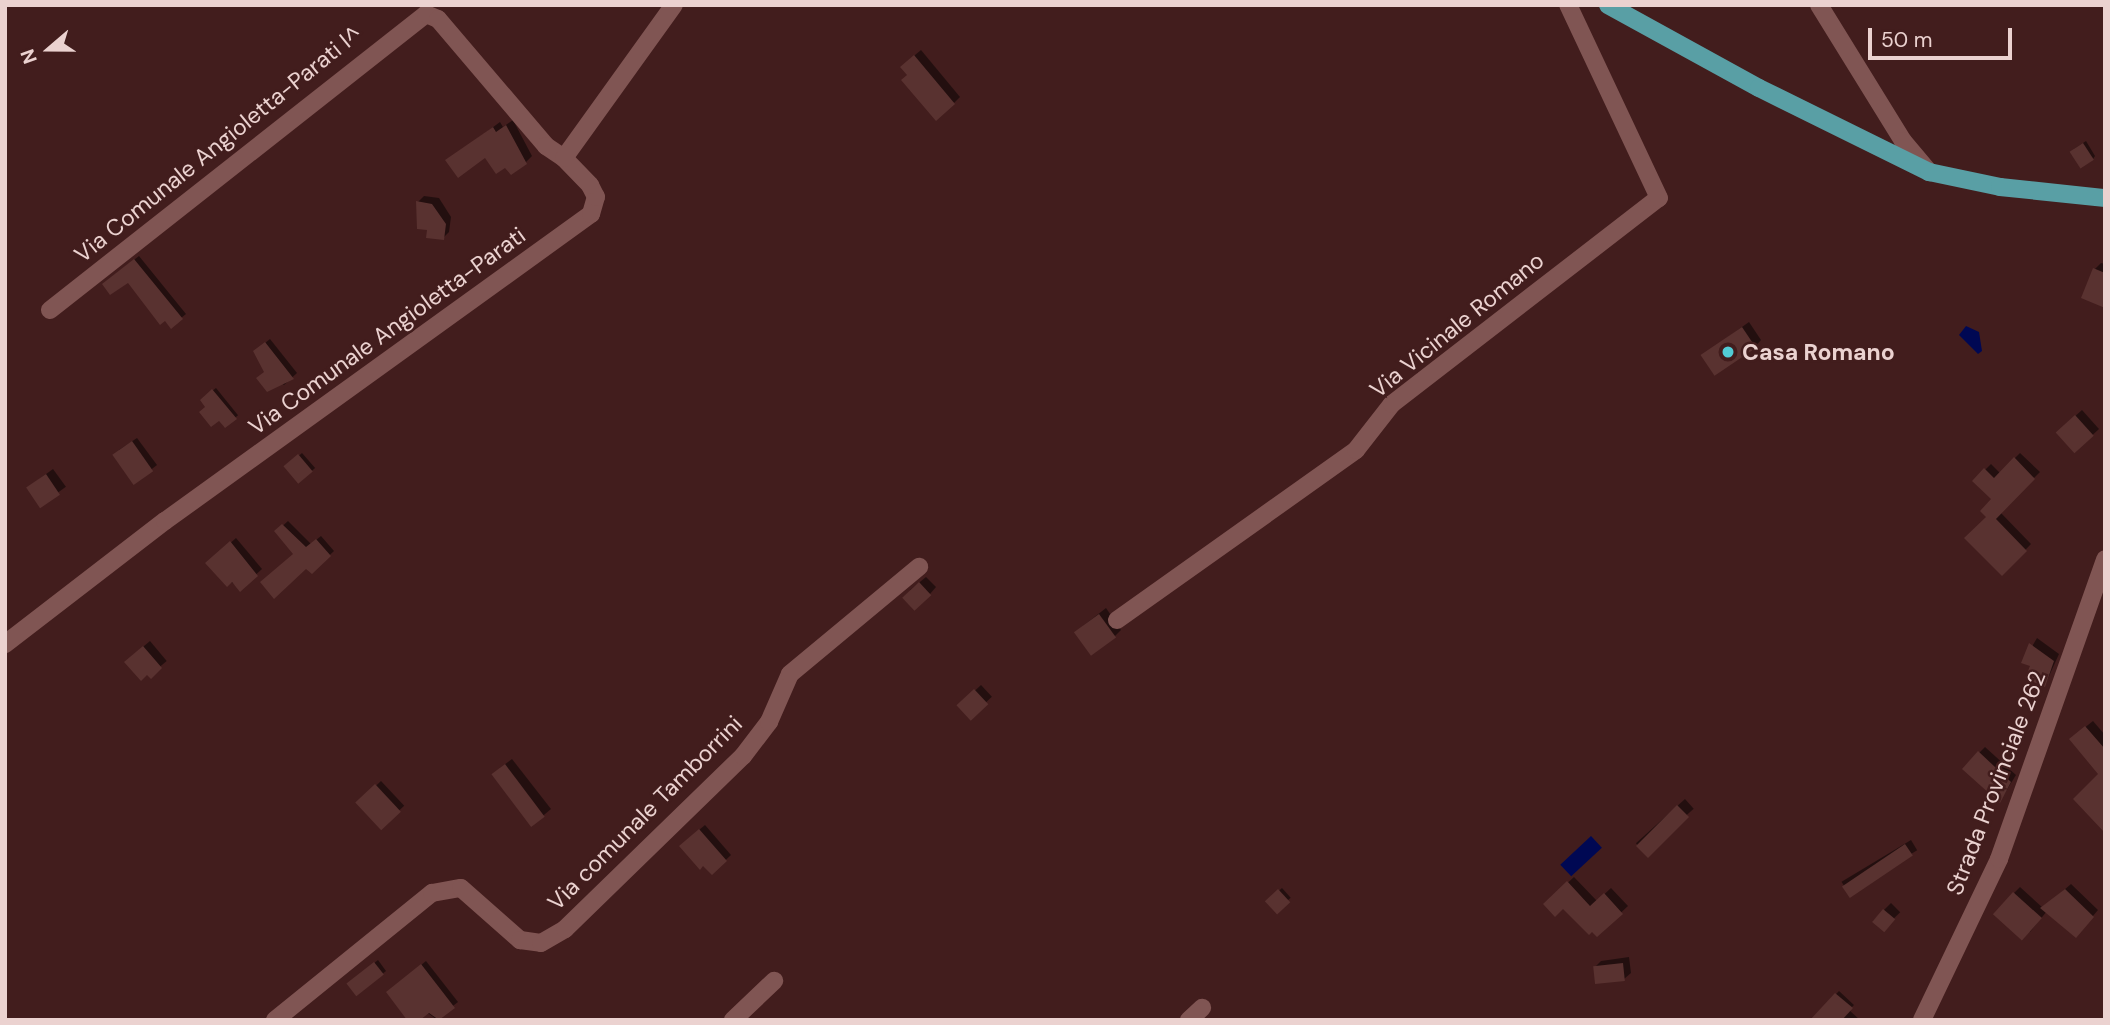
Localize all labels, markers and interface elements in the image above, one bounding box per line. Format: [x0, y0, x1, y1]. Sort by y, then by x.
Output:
north arrow [14, 14, 84, 84]
scale bar [1872, 14, 2016, 58]
street label: Via Comunale Angioletta-Parati I^ [69, 20, 367, 268]
text: 50 m [1881, 26, 1932, 54]
text: N [15, 46, 43, 67]
street label: Via Comunale Angioletta-Parati [243, 221, 531, 441]
street label: Via Vicinale Romano [1365, 246, 1549, 404]
place label: Casa Romano [1742, 338, 1895, 366]
marker: Casa Romano [1720, 344, 1736, 360]
street label: Strada Provinciale 262 [1941, 667, 2051, 899]
street label: Via comunale Tamborrini [542, 710, 748, 916]

